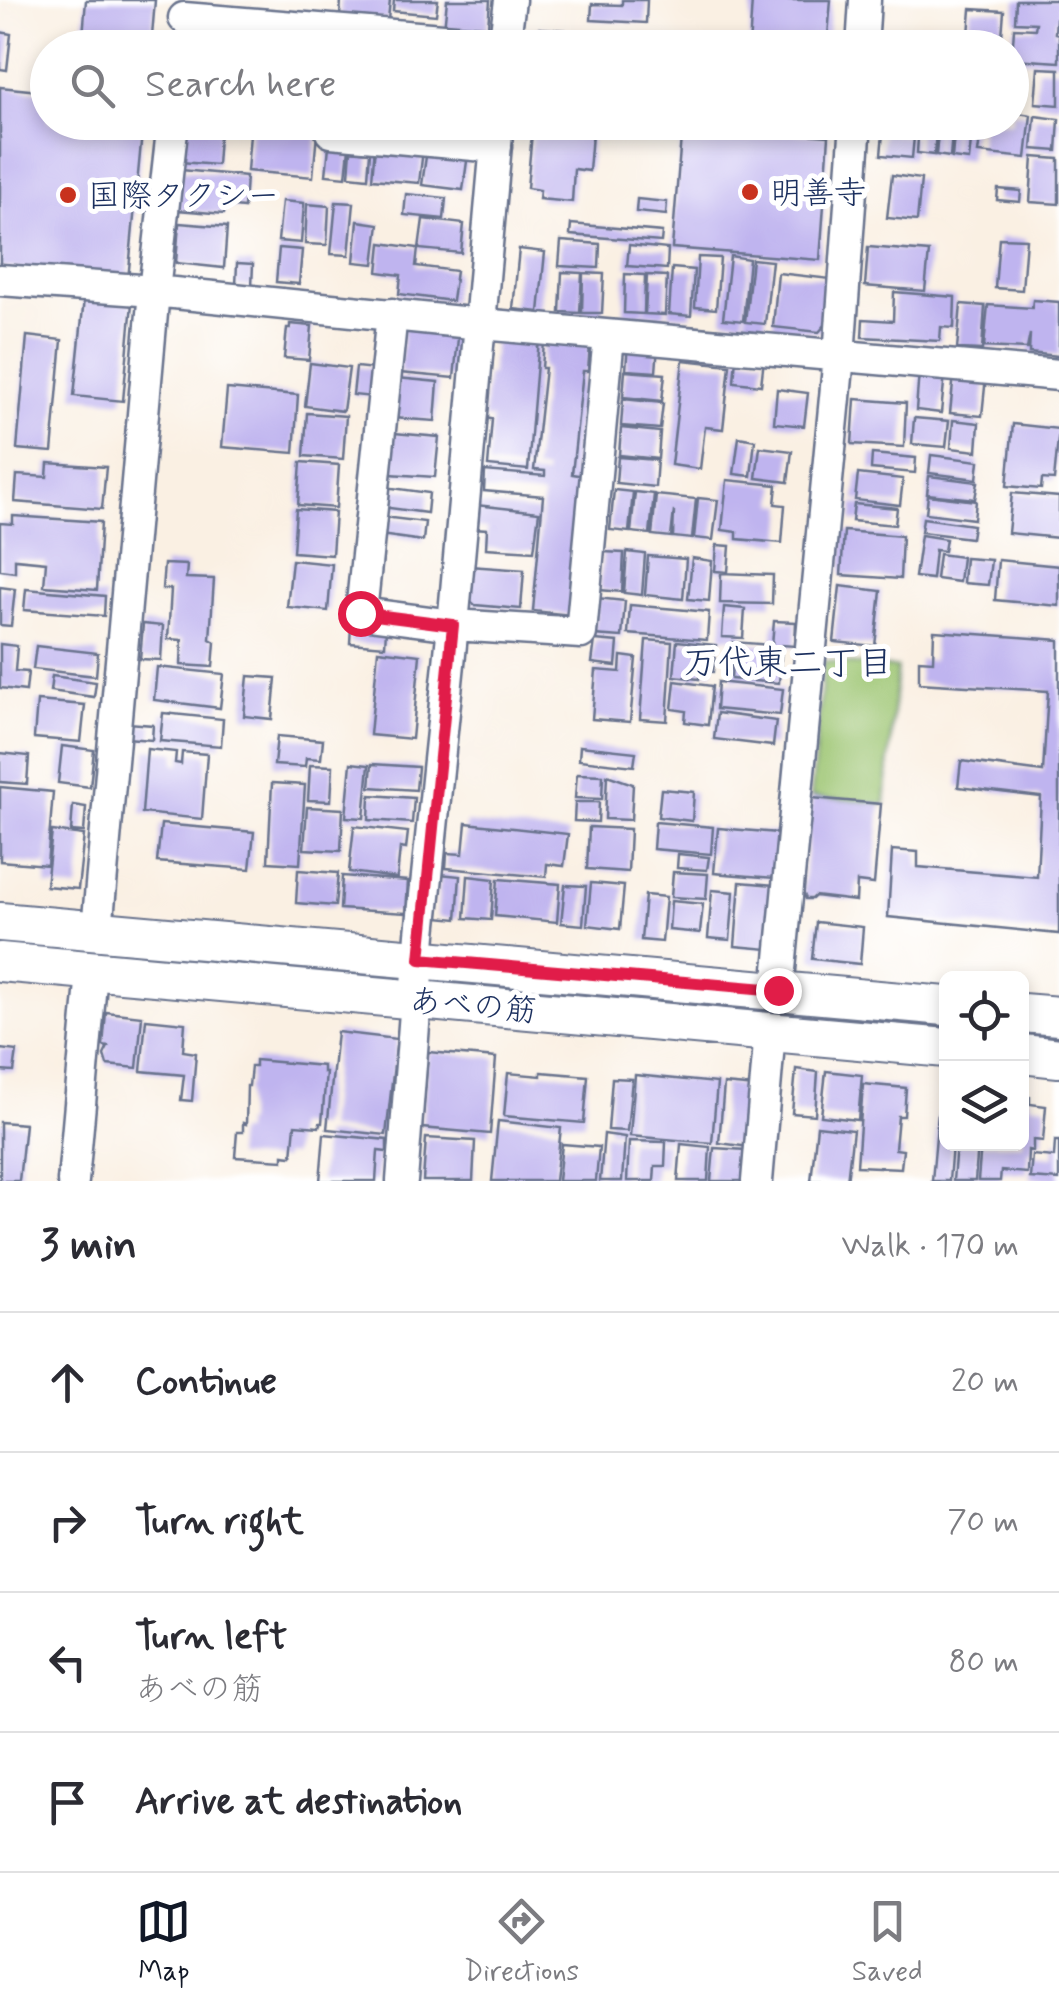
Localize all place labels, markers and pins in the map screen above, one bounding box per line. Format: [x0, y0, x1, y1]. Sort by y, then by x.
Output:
place label: 明善寺 [770, 173, 866, 215]
place label: 国際タクシー [88, 176, 279, 218]
marker: 明善寺 [739, 181, 761, 203]
marker: 国際タクシー [57, 184, 79, 206]

